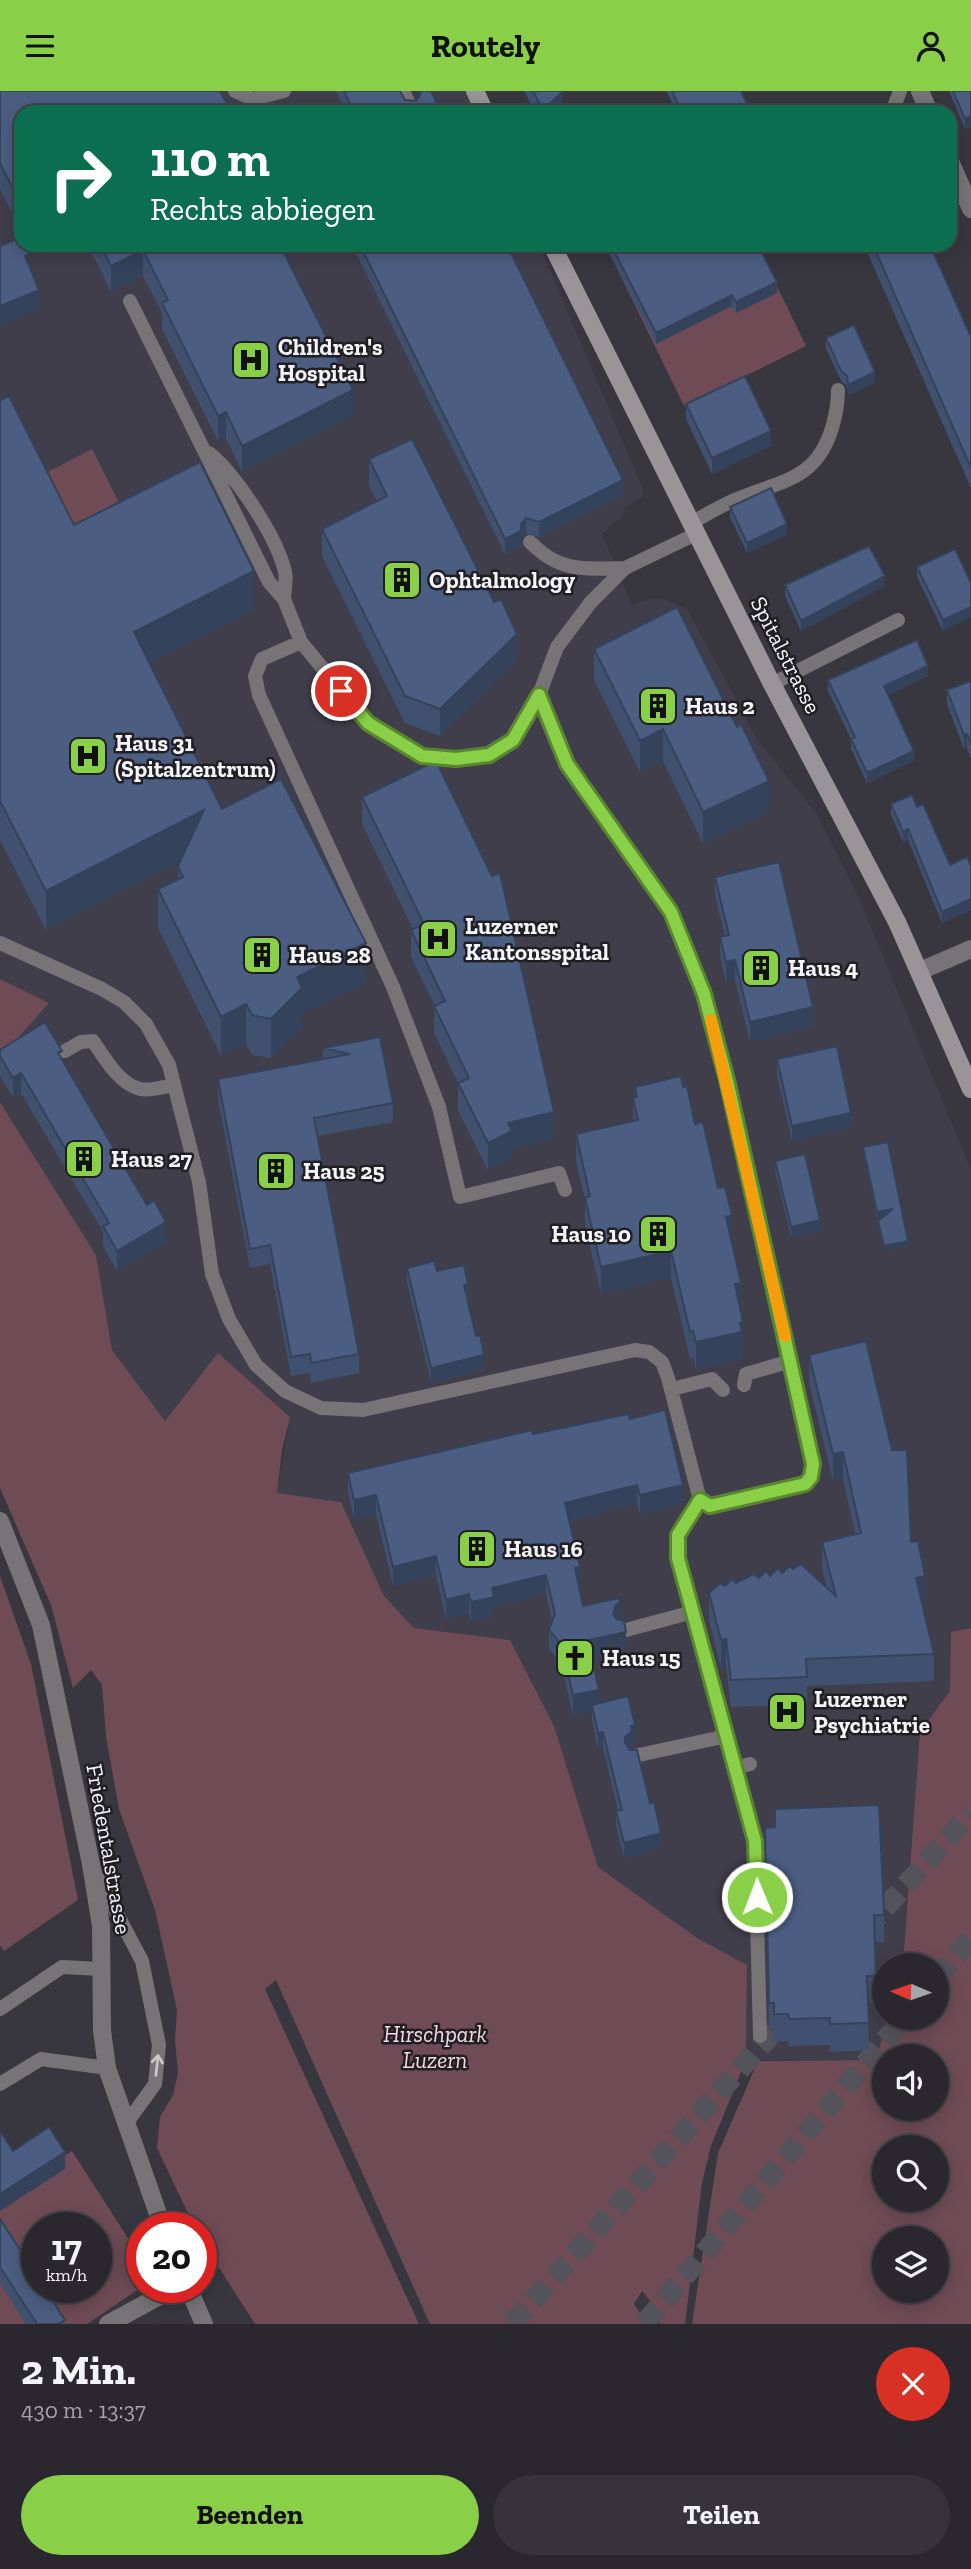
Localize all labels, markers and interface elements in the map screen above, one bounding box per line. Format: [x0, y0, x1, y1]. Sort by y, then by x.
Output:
icon: menu [21, 27, 59, 65]
text: Routely [431, 27, 540, 65]
icon: person [912, 27, 950, 65]
text: 110 m [150, 130, 270, 189]
icon: right [35, 133, 126, 224]
text: Rechts abbiegen [150, 190, 375, 228]
place label: Children's Hospital [278, 333, 383, 387]
hospital icon: Children's Hospital [230, 339, 272, 381]
building icon: Ophtalmology [381, 559, 423, 601]
place label: Ophtalmology [429, 566, 576, 594]
street label: Spitalstrasse [745, 592, 827, 718]
pin [311, 661, 371, 721]
icon: arrive [322, 672, 360, 710]
building icon: Haus 2 [637, 685, 679, 727]
place label: Haus 2 [685, 692, 755, 720]
place label: Haus 31 (Spitalzentrum) [115, 729, 276, 783]
hospital icon: Haus 31 (Spitalzentrum) [67, 735, 109, 777]
place label: Luzerner Kantonsspital [465, 912, 610, 966]
hospital icon: Luzerner Kantonsspital [417, 918, 459, 960]
building icon: Haus 28 [241, 934, 283, 976]
place label: Haus 28 [289, 941, 371, 969]
building icon: Haus 4 [740, 947, 782, 989]
place label: Haus 4 [788, 954, 858, 982]
building icon: Haus 27 [63, 1138, 105, 1180]
place label: Haus 27 [111, 1145, 193, 1173]
building icon: Haus 25 [255, 1150, 297, 1192]
place label: Haus 25 [303, 1157, 385, 1185]
building icon: Haus 10 [637, 1213, 679, 1255]
place label: Haus 10 [551, 1220, 631, 1248]
building icon: Haus 16 [456, 1528, 498, 1570]
place label: Haus 16 [504, 1535, 583, 1563]
church icon: Haus 15 [554, 1637, 596, 1679]
place label: Haus 15 [602, 1644, 681, 1672]
place label: Luzerner Psychiatrie [814, 1685, 930, 1739]
hospital icon: Luzerner Psychiatrie [766, 1691, 808, 1733]
street label: Friedentalstrasse [80, 1762, 138, 1936]
position arrow [720, 1860, 794, 1934]
north arrow [872, 1953, 948, 2030]
map controls [872, 1953, 949, 2303]
park label: Hirschpark Luzern [383, 2020, 487, 2074]
button: sound [872, 2044, 949, 2121]
one-way arrow [151, 2055, 164, 2077]
button: search [872, 2135, 949, 2212]
speed limit sign: 20 [126, 2212, 217, 2303]
button: layers [872, 2226, 949, 2303]
text: 17 [51, 2227, 82, 2269]
text: km/h [46, 2264, 87, 2286]
text: 2 Min. [21, 2344, 136, 2395]
button: close [876, 2347, 950, 2421]
text: 430 m · 13:37 [21, 2396, 146, 2424]
button: Beenden [21, 2475, 479, 2555]
button: Teilen [493, 2475, 950, 2555]

